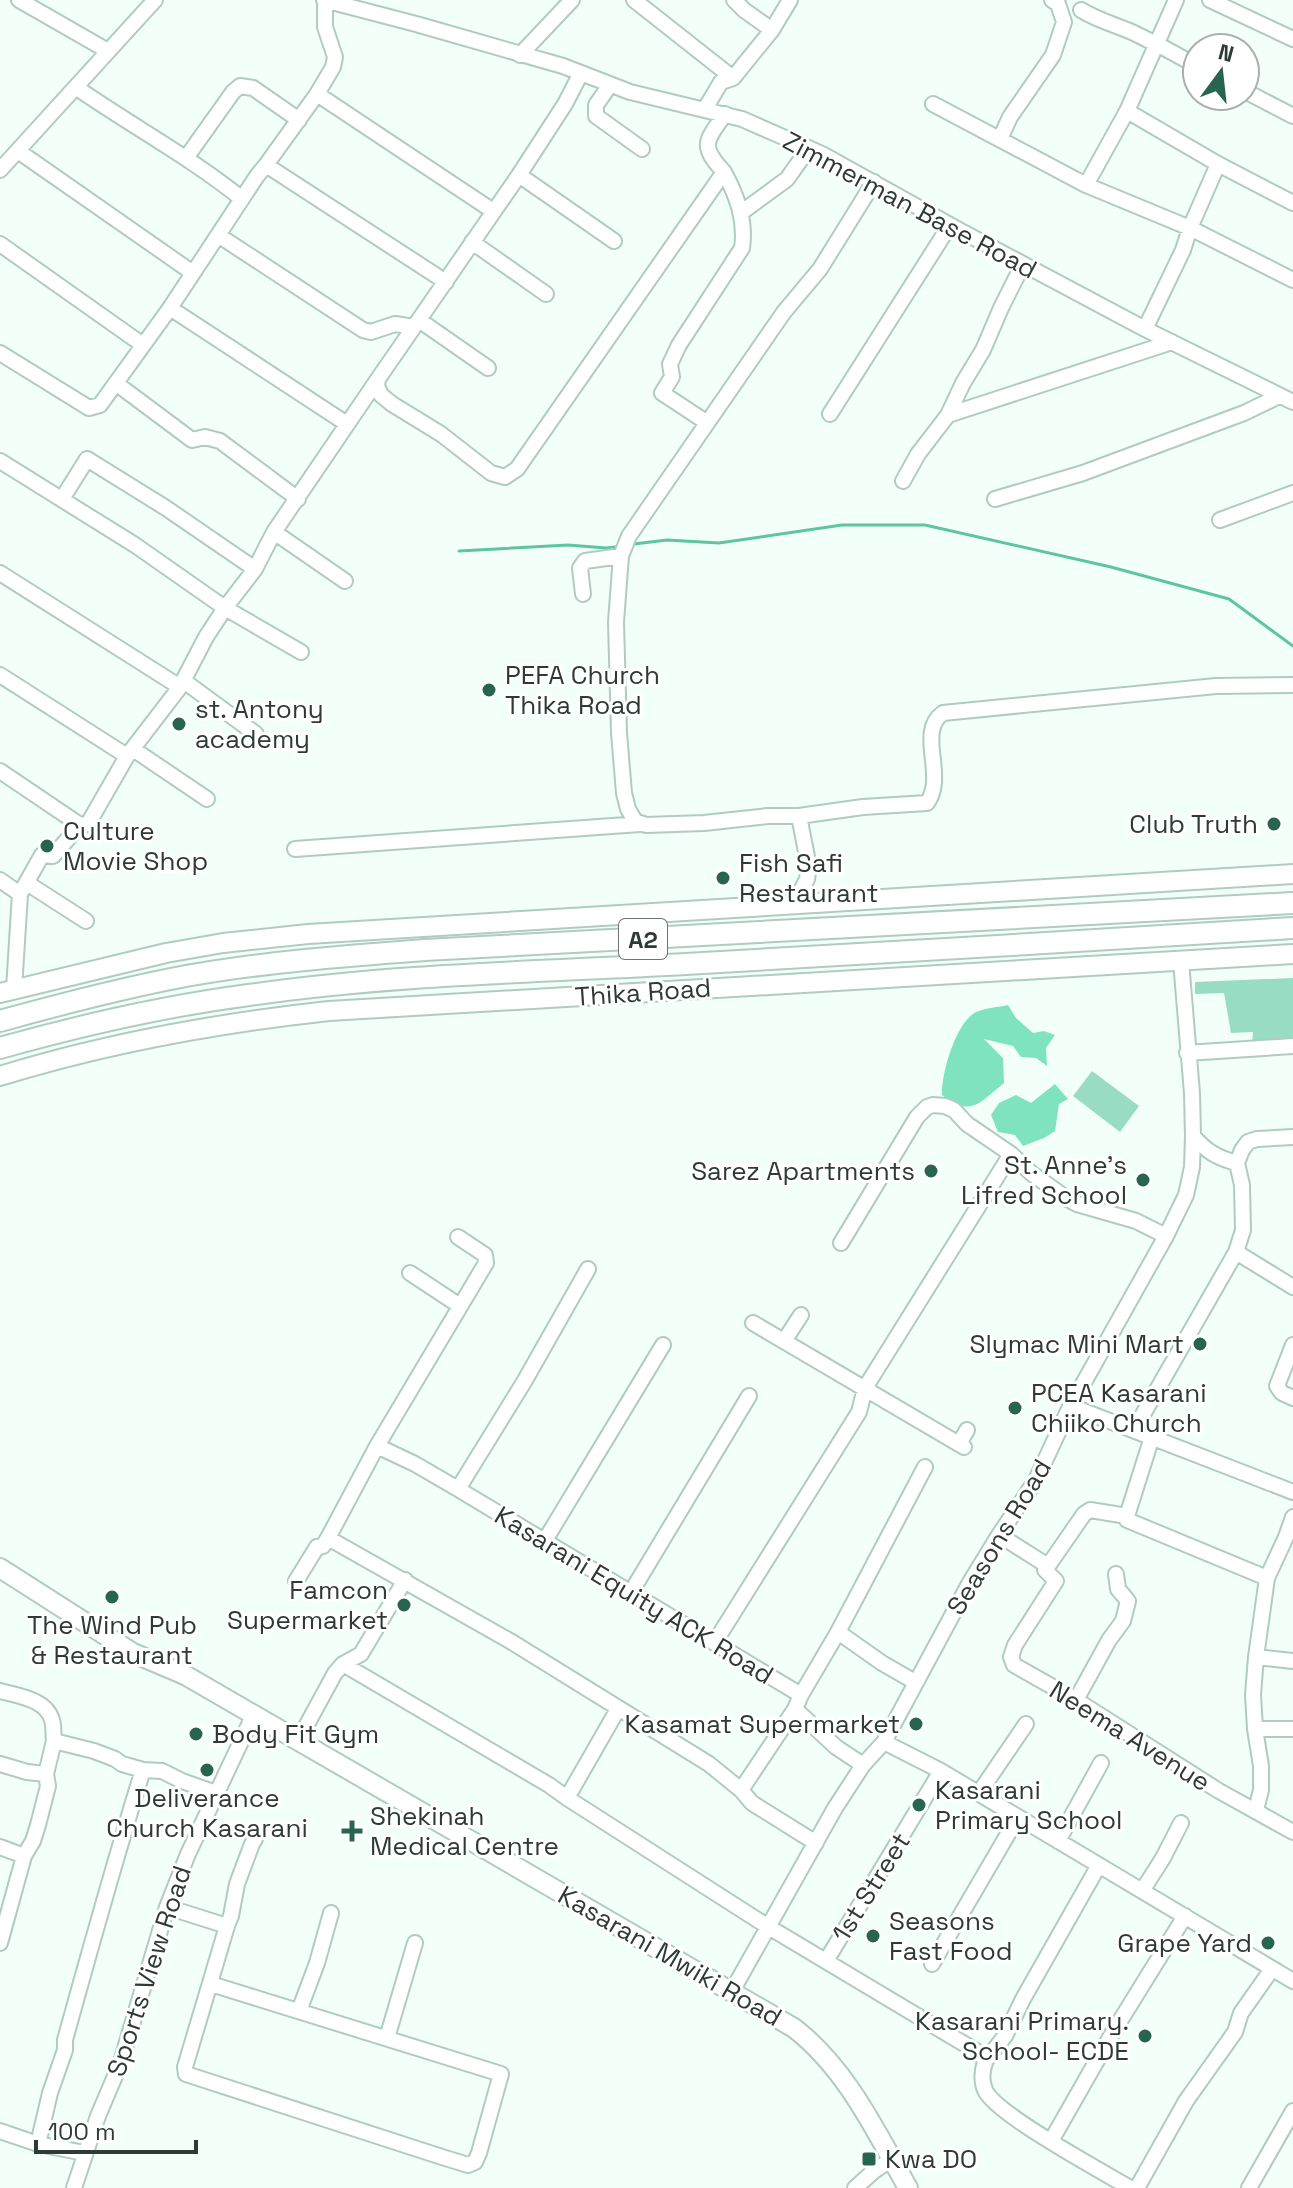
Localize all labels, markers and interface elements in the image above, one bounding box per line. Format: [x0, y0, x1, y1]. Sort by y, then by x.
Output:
north arrow [1181, 32, 1261, 112]
text: N [1215, 37, 1237, 68]
street label: Zimmerman Base Road [777, 124, 1043, 286]
place label: PEFA Church Thika Road [505, 658, 660, 722]
marker: PEFA Church Thika Road [480, 681, 498, 699]
place label: st. Antony academy [195, 692, 324, 756]
marker: st. Antony academy [170, 715, 188, 733]
place label: Club Truth [1129, 807, 1258, 841]
place label: Culture Movie Shop [63, 814, 208, 878]
marker: Club Truth [1265, 815, 1283, 833]
marker: Culture Movie Shop [38, 837, 56, 855]
place label: Fish Safi Restaurant [739, 846, 878, 910]
marker: Fish Safi Restaurant [714, 869, 732, 887]
road number: A2 [619, 919, 667, 959]
street label: Thika Road [574, 970, 712, 1014]
place label: St. Anne's Lifred School [961, 1148, 1127, 1212]
place label: Sarez Apartments [691, 1154, 915, 1188]
marker: Sarez Apartments [922, 1162, 940, 1180]
marker: St. Anne's Lifred School [1134, 1171, 1152, 1189]
place label: Slymac Mini Mart [970, 1327, 1184, 1361]
marker: Slymac Mini Mart [1191, 1335, 1209, 1353]
place label: PCEA Kasarani Chiiko Church [1031, 1376, 1207, 1440]
marker: PCEA Kasarani Chiiko Church [1006, 1399, 1024, 1417]
street label: Seasons Road [939, 1453, 1059, 1621]
street label: Kasarani Equity ACK Road [488, 1498, 780, 1692]
place label: Famcon Supermarket [227, 1573, 388, 1637]
marker: The Wind Pub & Restaurant [103, 1588, 121, 1606]
marker: Famcon Supermarket [395, 1596, 413, 1614]
place label: The Wind Pub & Restaurant [27, 1608, 197, 1672]
street label: Neema Avenue [1043, 1673, 1217, 1799]
place label: Kasamat Supermarket [625, 1707, 900, 1741]
marker: Kasamat Supermarket [907, 1715, 925, 1733]
place label: Body Fit Gym [212, 1717, 379, 1751]
marker: Body Fit Gym [187, 1725, 205, 1743]
marker: Deliverance Church Kasarani [198, 1761, 216, 1779]
place label: Kasarani Primary School [935, 1773, 1122, 1837]
place label: Deliverance Church Kasarani [106, 1781, 308, 1845]
marker: Kasarani Primary School [910, 1796, 928, 1814]
place label: Shekinah Medical Centre [370, 1799, 559, 1863]
marker: Shekinah Medical Centre [341, 1820, 363, 1842]
street label: 1st Street [824, 1826, 918, 1948]
street label: Sports View Road [99, 1861, 199, 2081]
street label: Kasarani Mwiki Road [552, 1878, 788, 2034]
place label: Seasons Fast Food [889, 1904, 1013, 1968]
place label: Grape Yard [1117, 1926, 1252, 1960]
marker: Seasons Fast Food [864, 1927, 882, 1945]
marker: Grape Yard [1259, 1934, 1277, 1952]
place label: Kasarani Primary. School- ECDE [915, 2004, 1129, 2068]
marker: Kasarani Primary. School- ECDE [1136, 2027, 1154, 2045]
scale bar [36, 2104, 196, 2154]
text: 100 m [48, 2116, 116, 2147]
place label: Kwa DO [885, 2142, 977, 2176]
marker: Kwa DO [860, 2150, 878, 2168]

